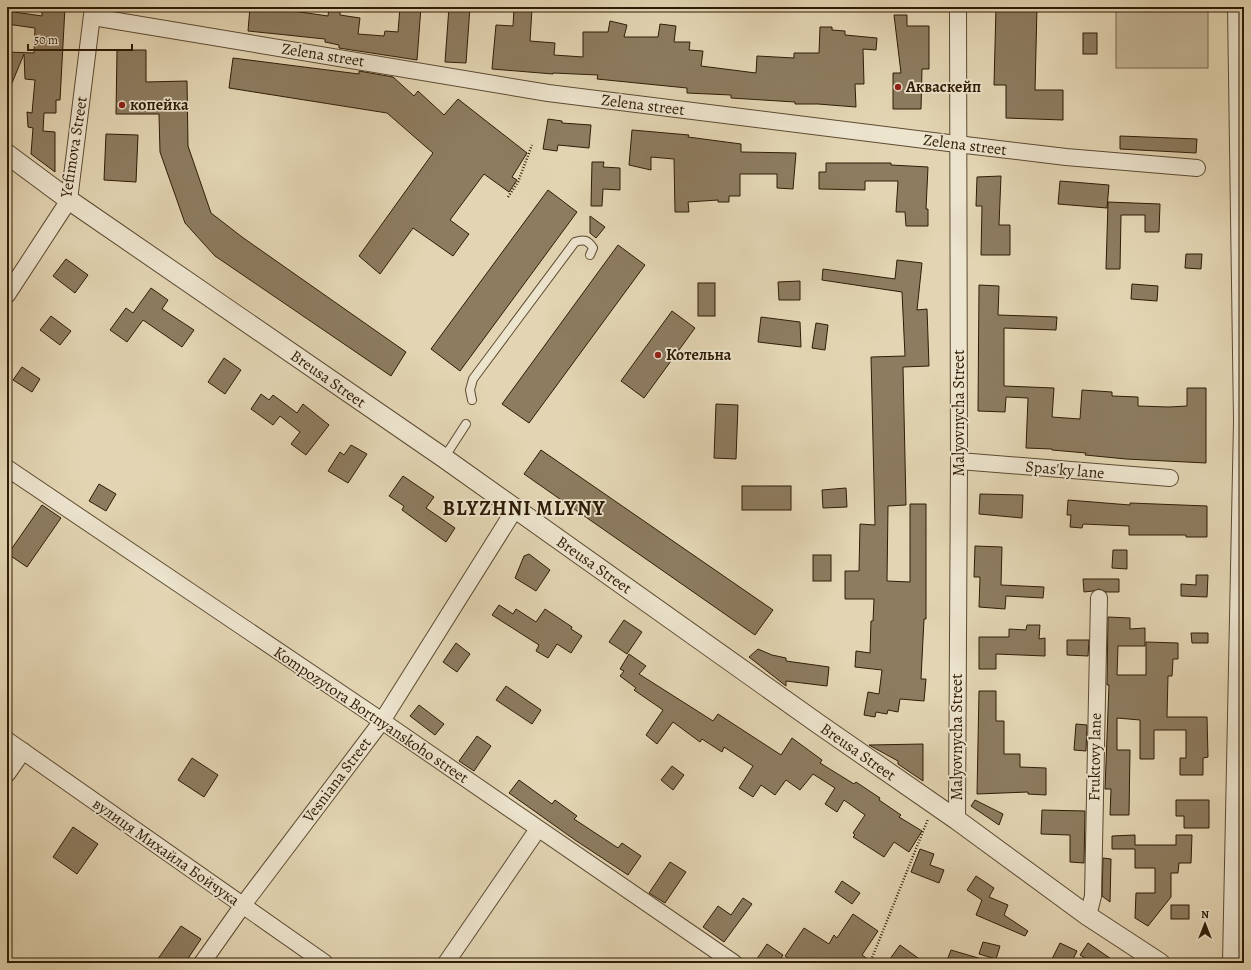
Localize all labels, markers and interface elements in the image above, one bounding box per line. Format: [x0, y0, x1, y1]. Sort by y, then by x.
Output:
scale bar [28, 26, 132, 52]
text: 50 m [34, 32, 58, 48]
street label: Zelena street [280, 38, 366, 72]
place label: Акваскейп [905, 76, 981, 98]
marker: Акваскейп [893, 82, 903, 92]
street label: Zelena street [600, 89, 686, 121]
place label: копейка [130, 94, 189, 116]
street label: Yefimova Street [55, 95, 93, 200]
marker: копейка [117, 100, 127, 110]
street label: Zelena street [922, 129, 1008, 161]
place label: Котельна [666, 344, 732, 366]
street label: Breusa Street [286, 345, 370, 413]
street label: Malyovnycha Street [948, 349, 970, 477]
marker: Котельна [653, 350, 663, 360]
street label: Spas'ky lane [1025, 456, 1105, 484]
district label: BLYZHNI MLYNY [442, 495, 606, 522]
street label: Breusa Street [552, 531, 636, 599]
street label: Kompozytora Bortnyanskoho street [269, 641, 473, 789]
street label: Malyovnycha Street [946, 673, 968, 801]
street label: Fruktovy lane [1083, 713, 1107, 801]
street label: Breusa Street [816, 718, 900, 786]
street label: Vesniana Street [297, 733, 376, 828]
street label: вулиця Михайла Бойчука [88, 793, 244, 911]
north arrow [1185, 904, 1225, 944]
text: N [1201, 907, 1209, 922]

